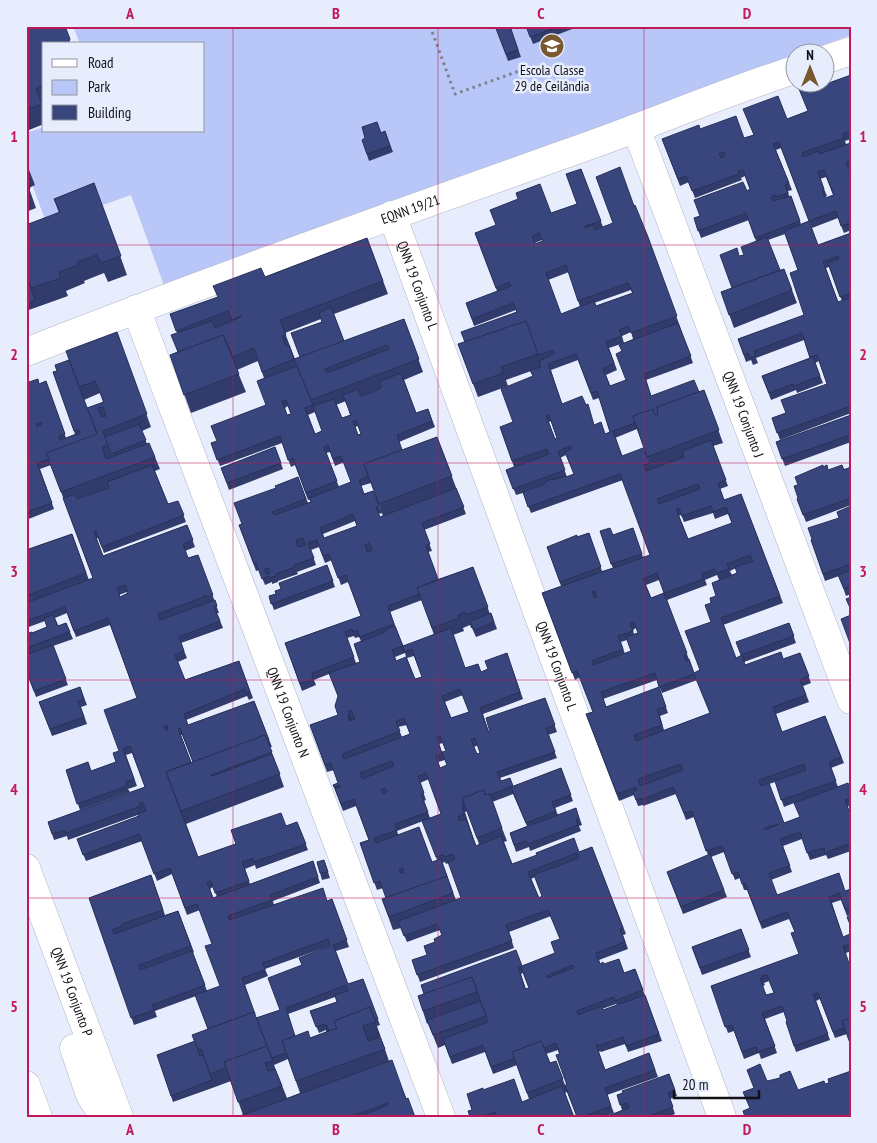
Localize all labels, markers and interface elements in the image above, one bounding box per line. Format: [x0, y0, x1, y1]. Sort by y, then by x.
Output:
text: A [125, 3, 135, 23]
text: B [332, 3, 340, 23]
text: C [537, 3, 545, 23]
text: D [743, 3, 752, 23]
school or university icon: Escola Classe 29 de Ceilândia [539, 33, 565, 59]
legend [42, 42, 205, 132]
north arrow [784, 42, 834, 92]
text: N [806, 46, 814, 64]
text: Road [88, 53, 114, 72]
place label: Escola Classe 29 de Ceilândia [515, 61, 589, 95]
text: Park [88, 77, 110, 96]
text: Building [88, 103, 131, 122]
text: 1 [10, 126, 18, 146]
text: 1 [859, 126, 867, 146]
street label: EQNN 19/21 [378, 190, 442, 228]
street label: QNN 19 Conjunto L [393, 238, 442, 333]
text: 2 [10, 344, 18, 364]
text: 2 [859, 344, 867, 364]
street label: QNN 19 Conjunto J [719, 369, 768, 460]
text: 3 [10, 561, 18, 581]
text: 3 [859, 561, 867, 581]
street label: QNN 19 Conjunto L [532, 619, 581, 713]
street label: QNN 19 Conjunto N [263, 665, 313, 760]
text: 4 [10, 779, 18, 799]
text: 4 [859, 779, 867, 799]
street label: QNN 19 Conjunto P [47, 945, 97, 1039]
text: 5 [10, 996, 18, 1016]
text: 5 [859, 996, 867, 1016]
scale bar [674, 1068, 760, 1100]
text: 20 m [682, 1075, 708, 1094]
text: A [125, 1119, 135, 1139]
text: B [332, 1119, 340, 1139]
text: C [537, 1119, 545, 1139]
text: D [743, 1119, 752, 1139]

